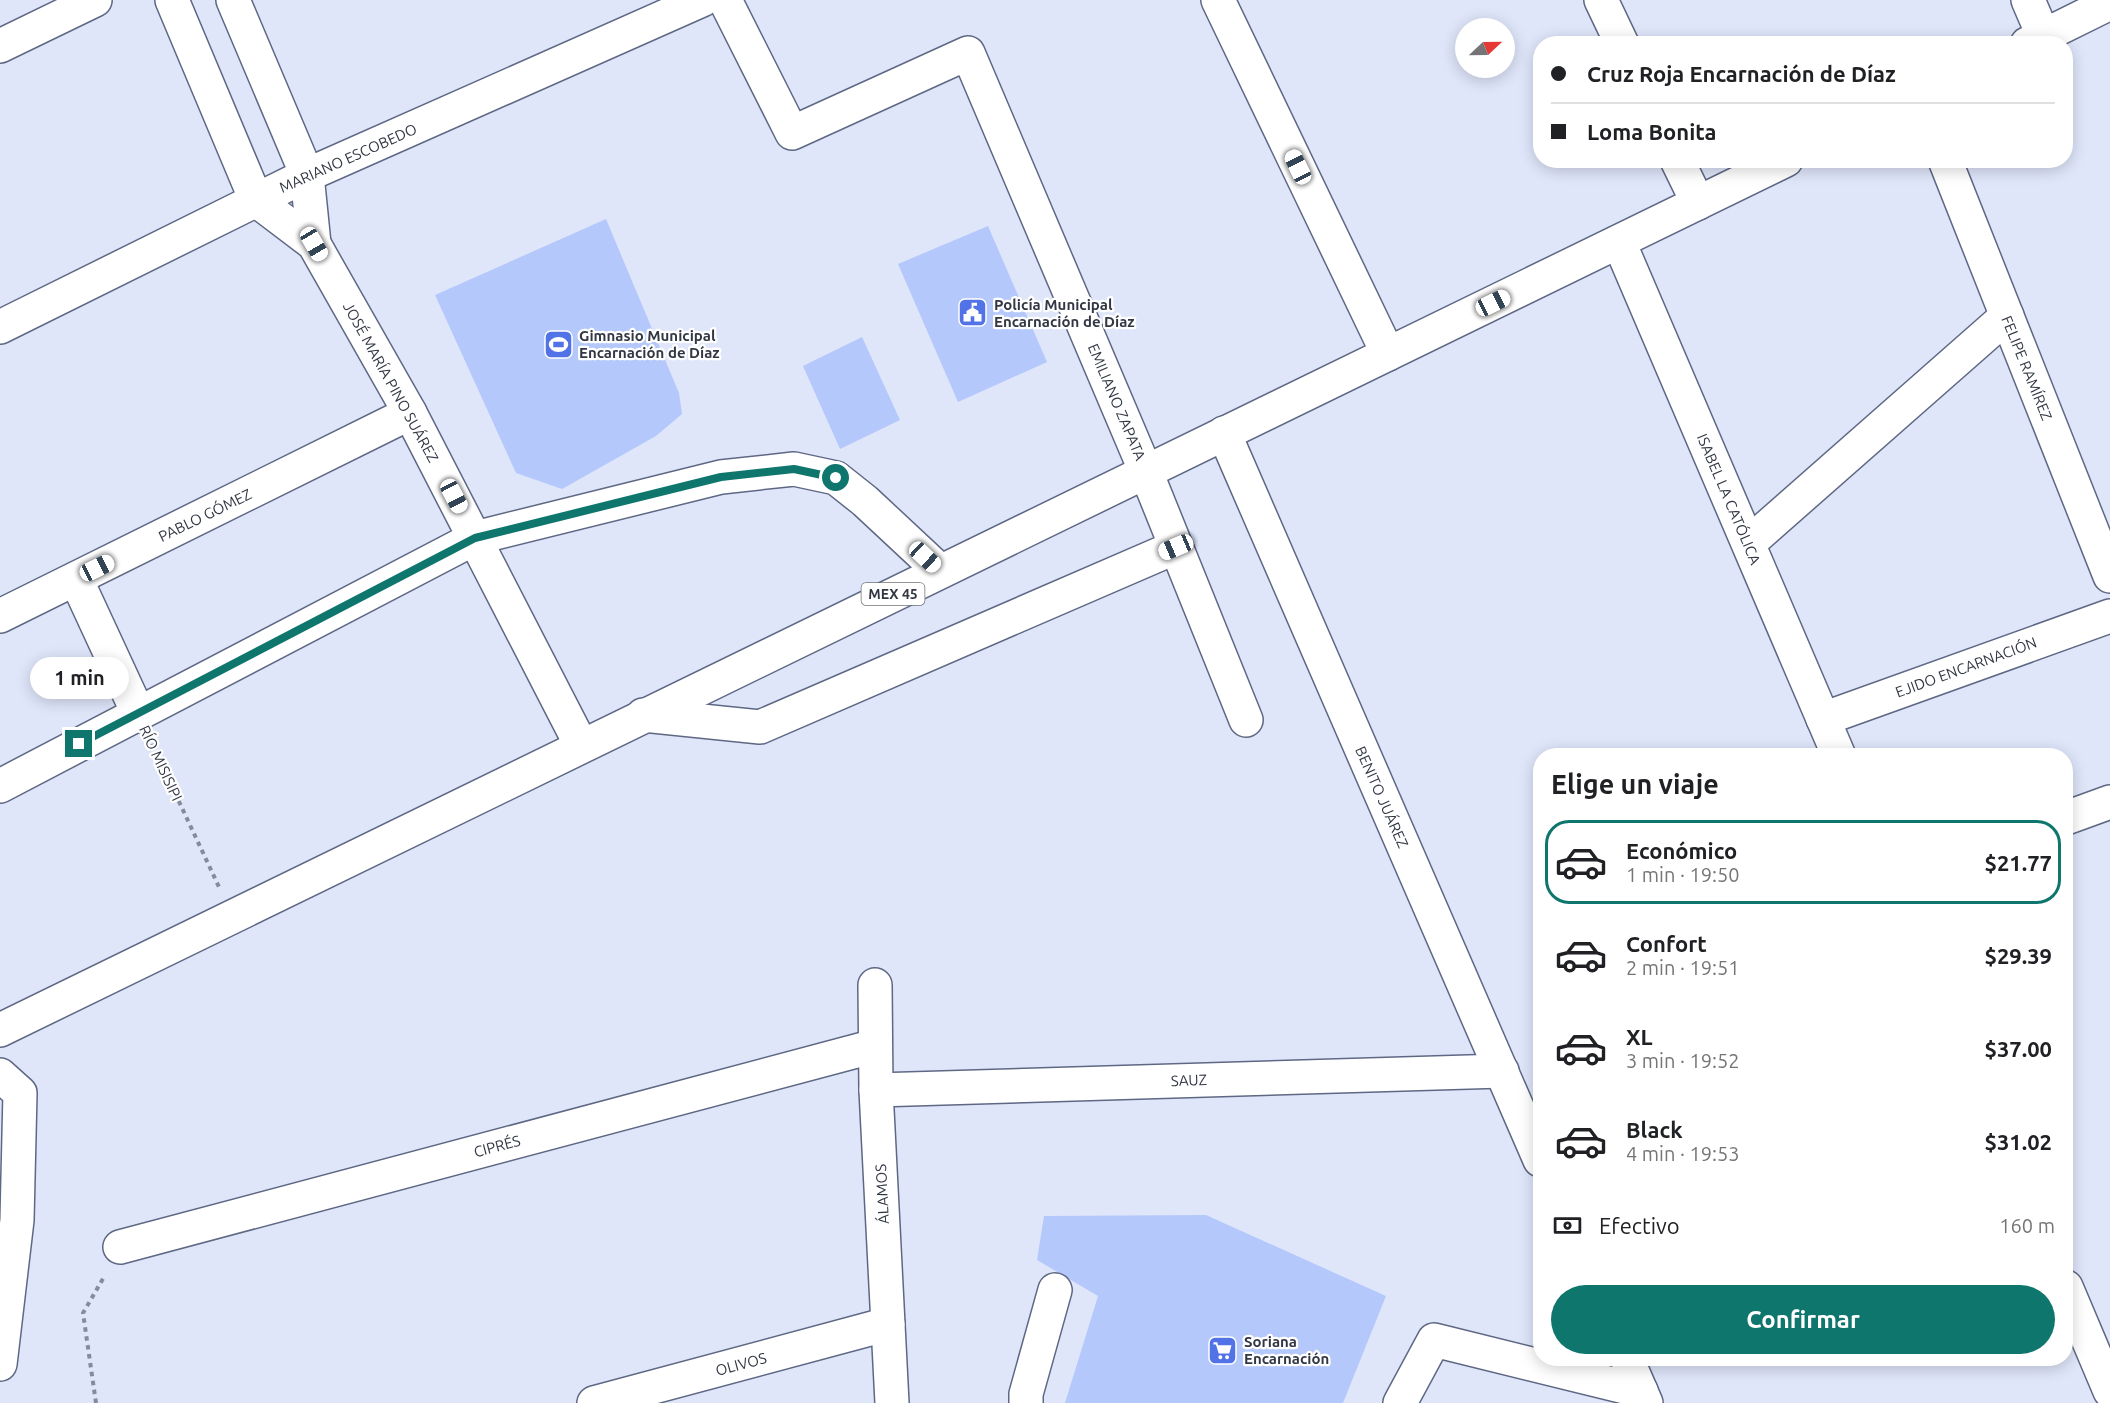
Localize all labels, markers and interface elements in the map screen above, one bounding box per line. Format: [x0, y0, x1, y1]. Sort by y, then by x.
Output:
north arrow [1455, 18, 1515, 78]
map controls [1455, 18, 1515, 78]
text: Cruz Roja Encarnación de Díaz [1587, 61, 1896, 86]
text: Loma Bonita [1587, 119, 1716, 144]
street label: MARIANO ESCOBEDO [277, 120, 419, 196]
car [1282, 147, 1314, 187]
car [297, 224, 331, 264]
car [1473, 287, 1513, 319]
place label: Policía Municipal Encarnación de Díaz [994, 296, 1135, 330]
public building icon: Policía Municipal Encarnación de Díaz [957, 297, 989, 329]
street label: JOSÉ MARÍA PINO SUÁREZ [340, 299, 442, 465]
street label: FELIPE RAMÍREZ [1998, 313, 2056, 423]
place label: Gimnasio Municipal Encarnación de Díaz [579, 327, 720, 361]
sports icon: Gimnasio Municipal Encarnación de Díaz [542, 328, 574, 360]
street label: EMILIANO ZAPATA [1085, 341, 1149, 463]
street label: ISABEL LA CATÓLICA [1694, 431, 1764, 567]
route start [822, 464, 849, 491]
car [438, 476, 470, 516]
street label: PABLO GÓMEZ [156, 485, 254, 545]
car [1156, 532, 1196, 562]
car [906, 538, 944, 576]
car [77, 552, 117, 584]
road number: MEX 45 [862, 583, 924, 605]
street label: EJIDO ENCARNACIÓN [1893, 634, 2039, 700]
callout: 1 min [29, 657, 128, 699]
text: 1 min [54, 666, 105, 689]
street label: RÍO MISISIPI [136, 723, 186, 803]
route end [65, 730, 92, 757]
street label: BENITO JUÁREZ [1352, 744, 1412, 850]
text: Elige un viaje [1551, 769, 1719, 799]
icon: car [1554, 835, 1608, 889]
text: Económico [1626, 838, 1737, 863]
text: $21.77 [1985, 850, 2052, 875]
text: 1 min · 19:50 [1626, 863, 1740, 886]
icon: car [1554, 928, 1608, 982]
text: Confort [1626, 931, 1707, 956]
text: $29.39 [1985, 943, 2052, 968]
text: 2 min · 19:51 [1626, 956, 1740, 979]
icon: car [1554, 1021, 1608, 1075]
text: XL [1626, 1024, 1653, 1049]
text: $37.00 [1985, 1036, 2052, 1061]
text: 3 min · 19:52 [1626, 1049, 1740, 1072]
street label: SAUZ [1171, 1071, 1207, 1089]
icon: car [1554, 1114, 1608, 1168]
text: Black [1626, 1117, 1683, 1142]
text: $31.02 [1985, 1129, 2052, 1154]
street label: CIPRÉS [472, 1132, 522, 1160]
text: 4 min · 19:53 [1626, 1142, 1740, 1165]
street label: ÁLAMOS [872, 1163, 892, 1224]
icon: cash [1551, 1209, 1584, 1242]
text: Efectivo [1599, 1213, 1680, 1238]
text: 160 m [1999, 1214, 2055, 1237]
button: Confirmar [1551, 1285, 2055, 1354]
place label: Soriana Encarnación [1244, 1333, 1329, 1367]
supermarket icon: Soriana Encarnación [1207, 1334, 1239, 1366]
street label: OLIVOS [714, 1349, 768, 1379]

